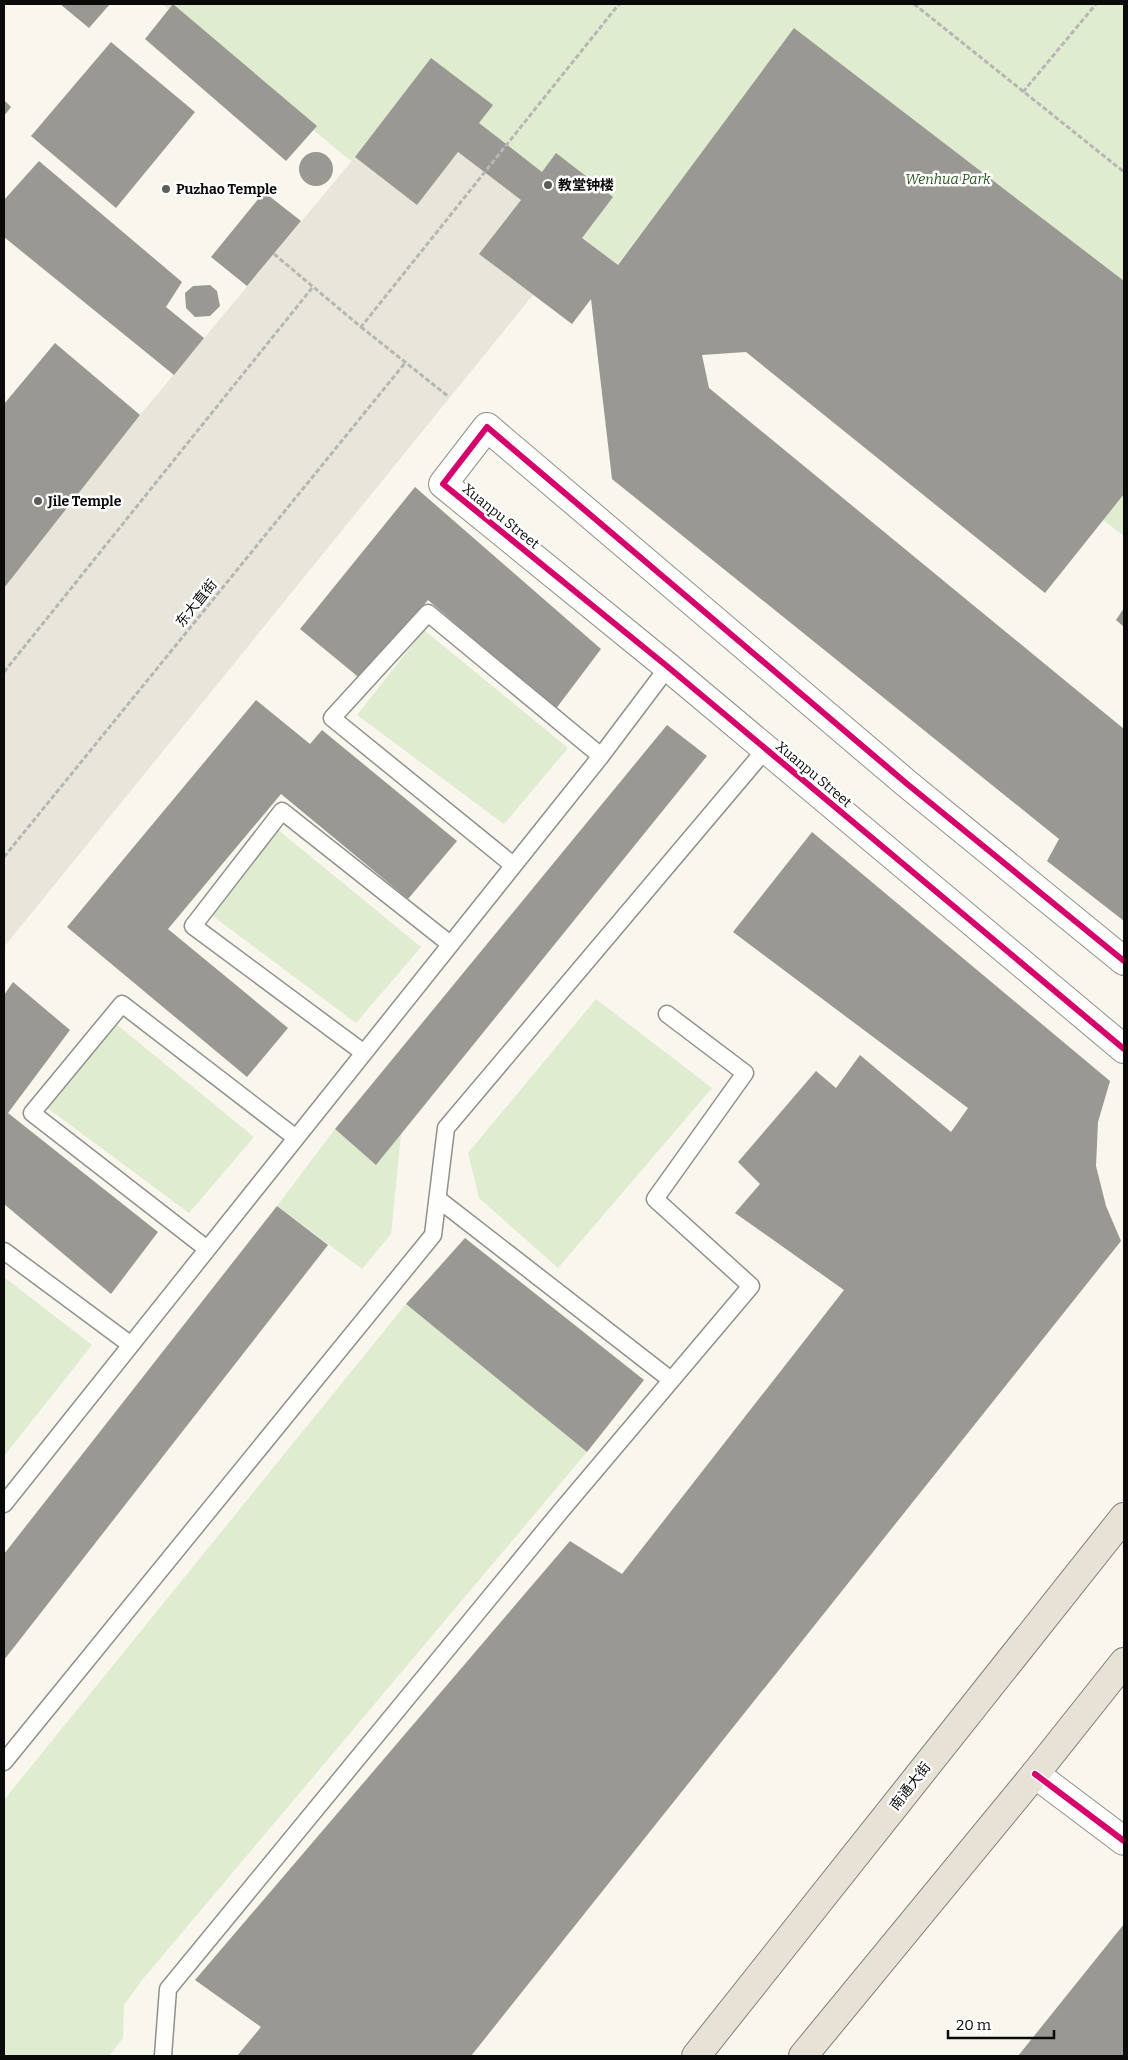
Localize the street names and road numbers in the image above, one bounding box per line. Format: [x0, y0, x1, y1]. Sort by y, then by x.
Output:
street label: Xuanpu Street [459, 480, 543, 553]
street label: 东大直街 [172, 576, 221, 630]
street label: Xuanpu Street [772, 738, 855, 811]
street label: 南通大街 [886, 1759, 934, 1814]

